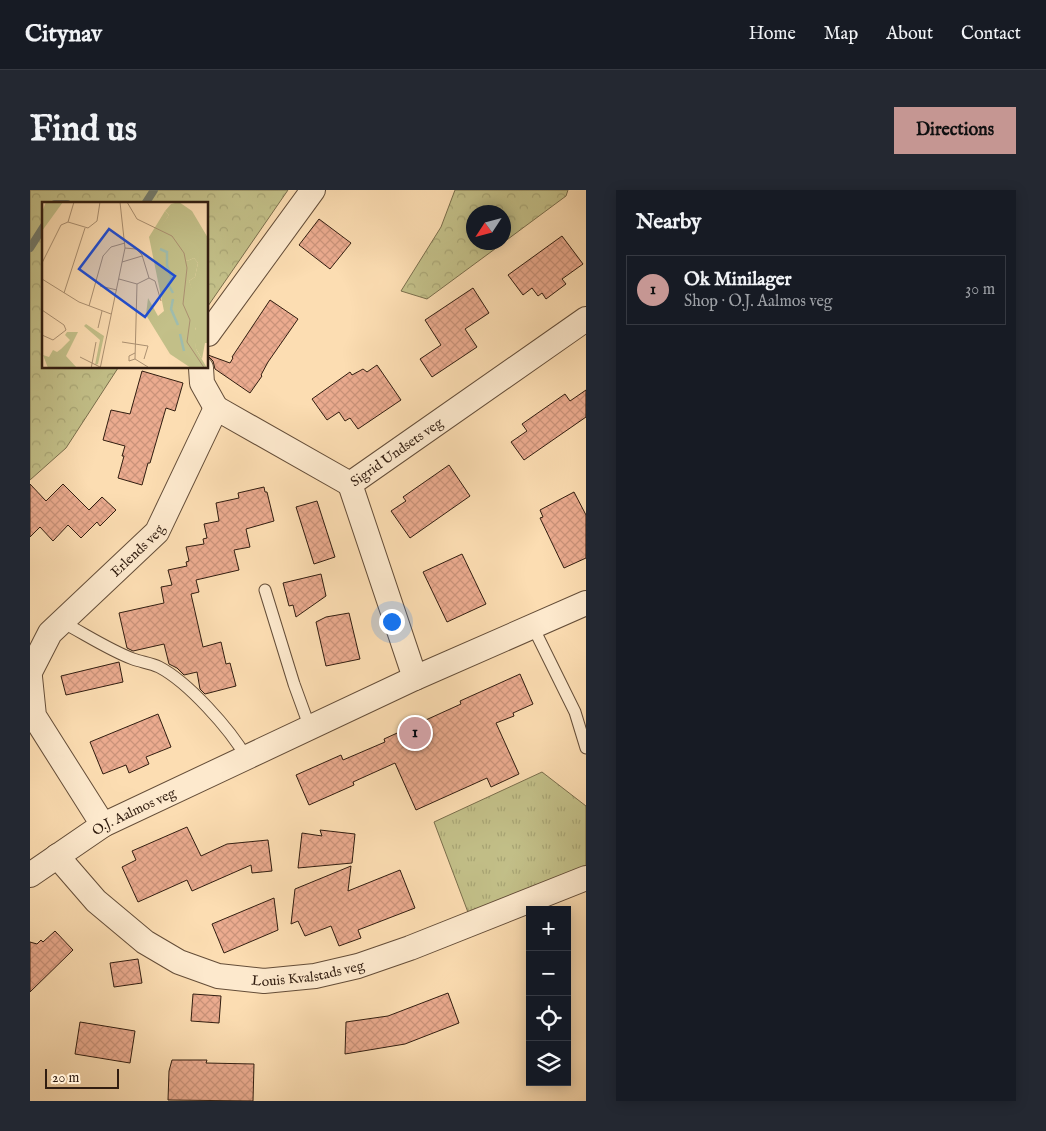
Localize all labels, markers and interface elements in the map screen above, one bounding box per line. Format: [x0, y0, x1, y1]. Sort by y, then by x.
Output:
text: Citynav [25, 19, 102, 50]
text: Home [749, 23, 796, 46]
text: Map [824, 23, 858, 46]
text: About [886, 23, 933, 46]
text: Contact [961, 23, 1021, 46]
button: Directions [894, 107, 1016, 154]
text: Find us [30, 108, 137, 153]
inset map [42, 202, 209, 369]
north arrow [466, 205, 511, 250]
text: Nearby [636, 209, 701, 236]
text: Ok Minilager [684, 268, 792, 292]
text: 1 [650, 280, 656, 300]
text: 30 m [965, 280, 995, 300]
text: Shop · O.J. Aalmos veg [684, 292, 832, 312]
street label: Sigrid Undsets veg [347, 414, 447, 491]
street label: Erlends veg [107, 522, 169, 581]
your location [379, 609, 405, 635]
pin: 1 [399, 714, 431, 752]
street label: O.J. Aalmos veg [89, 784, 179, 840]
map controls [526, 906, 571, 1086]
button: + [526, 906, 571, 951]
button: − [526, 951, 571, 996]
street label: Louis Kvalstads veg [250, 956, 367, 991]
button: locate [526, 996, 571, 1041]
button: layers [526, 1041, 571, 1086]
scale bar [45, 1066, 119, 1089]
text: 20 m [52, 1069, 79, 1087]

